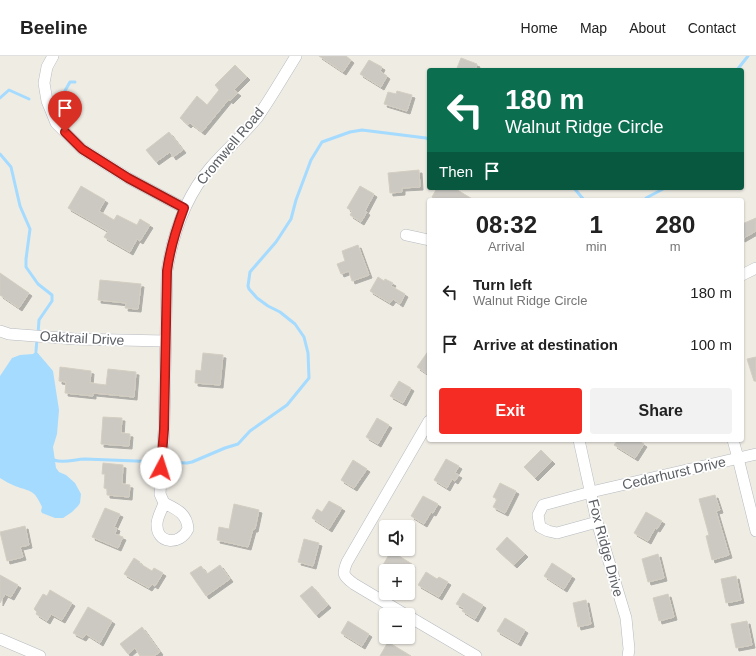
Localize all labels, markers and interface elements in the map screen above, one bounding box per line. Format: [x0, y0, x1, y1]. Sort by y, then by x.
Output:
text: Beeline [20, 17, 88, 38]
text: Home [521, 20, 558, 36]
text: Map [580, 20, 607, 36]
text: About [629, 20, 666, 36]
text: Contact [688, 20, 736, 36]
icon: left [439, 84, 491, 136]
text: 180 m [505, 84, 584, 115]
pin [48, 91, 82, 132]
icon: arrive [54, 97, 76, 119]
street label: Cromwell Road [193, 104, 267, 188]
text: Walnut Ridge Circle [505, 117, 663, 137]
icon: arrive [481, 160, 503, 182]
text: Then [439, 163, 473, 180]
text: 08:32 [476, 211, 537, 238]
text: 1 [589, 211, 603, 238]
text: 280 [655, 211, 695, 238]
text: Arrival [488, 239, 525, 254]
text: min [586, 239, 607, 254]
text: m [670, 239, 681, 254]
text: Turn left [473, 276, 532, 293]
icon: left [439, 281, 461, 303]
text: 180 m [690, 284, 732, 301]
text: Walnut Ridge Circle [473, 293, 587, 308]
street label: Oaktrail Drive [39, 328, 125, 348]
icon: arrive [439, 333, 461, 355]
text: Arrive at destination [473, 336, 618, 353]
text: 100 m [690, 336, 732, 353]
button: Exit [439, 388, 582, 434]
button: Share [590, 388, 732, 434]
position arrow [140, 447, 182, 489]
street label: Cedarhurst Drive [621, 453, 728, 493]
street label: Fox Ridge Drive [585, 497, 627, 599]
map controls [379, 520, 415, 644]
button: sound [379, 520, 415, 556]
button: + [379, 564, 415, 600]
button: − [379, 608, 415, 644]

